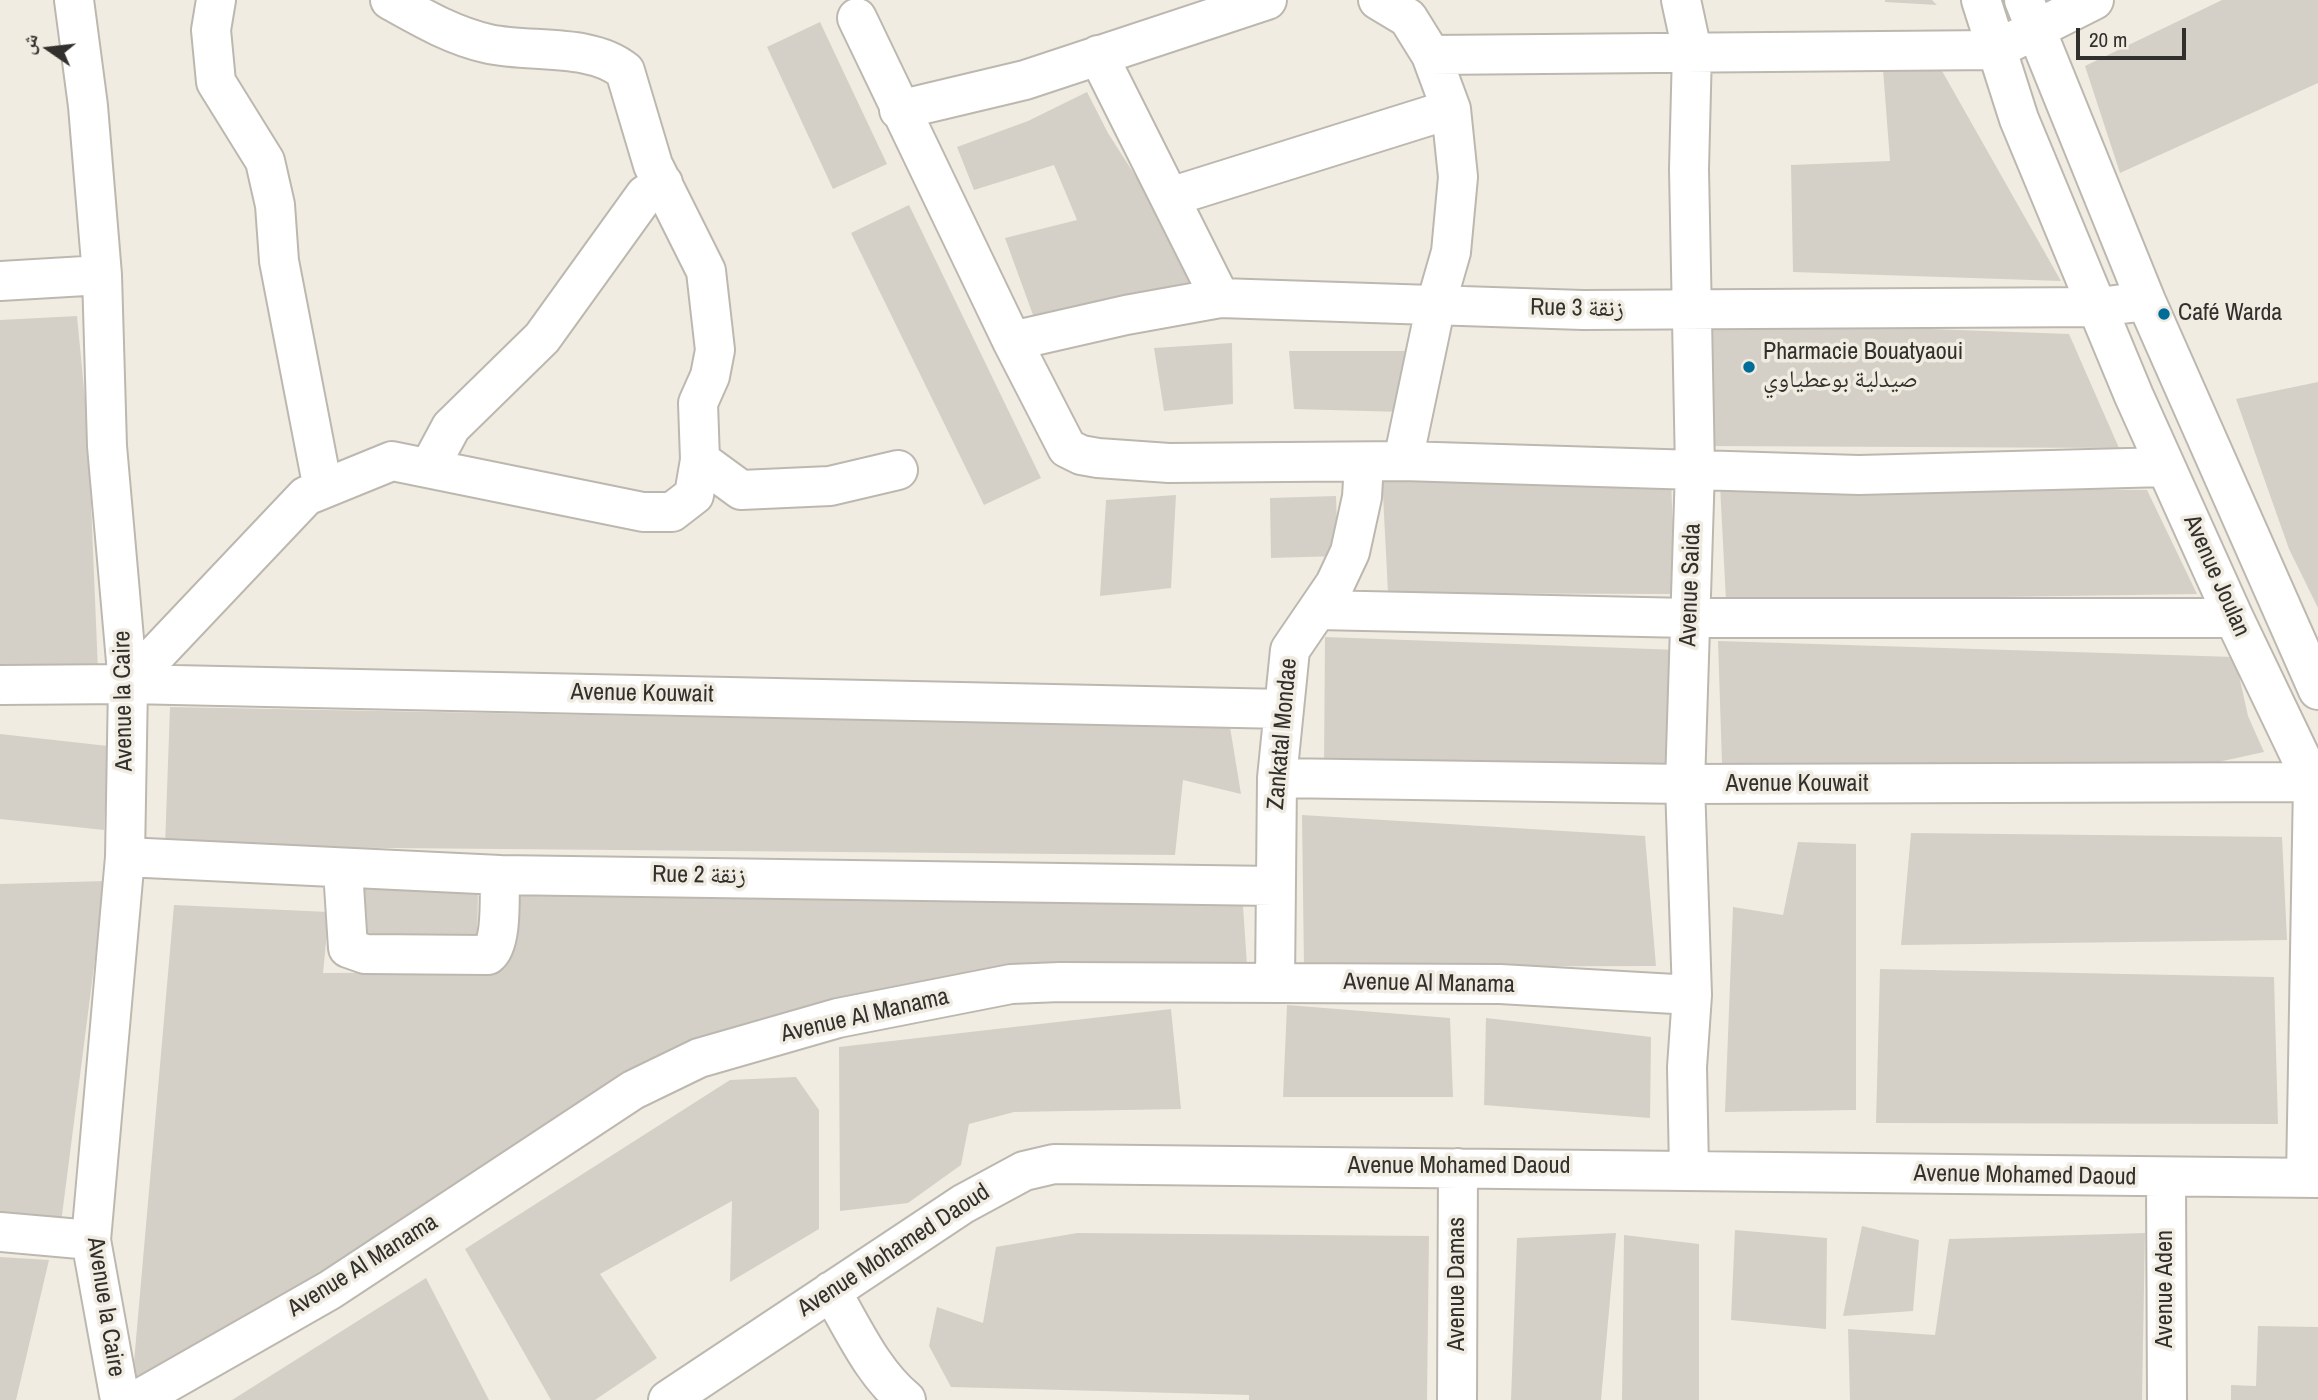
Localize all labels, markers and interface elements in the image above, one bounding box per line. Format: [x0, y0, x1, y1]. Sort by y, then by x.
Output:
north arrow [14, 14, 84, 84]
scale bar [2080, 14, 2190, 58]
text: 20 m [2089, 25, 2127, 54]
text: ش [14, 31, 44, 57]
street label: Rue 3 زنقة [1530, 294, 1624, 324]
place label: Café Warda [2178, 300, 2282, 328]
marker: Café Warda [2156, 306, 2172, 322]
place label: Pharmacie Bouatyaoui صيدلية بوعطياوي [1763, 339, 1963, 395]
marker: Pharmacie Bouatyaoui صيدلية بوعطياوي [1741, 359, 1757, 375]
street label: Avenue Joulan [2176, 511, 2256, 641]
street label: Avenue Saida [1674, 523, 1708, 647]
street label: Avenue la Caire [108, 630, 140, 772]
street label: Zankatal Mondae [1262, 657, 1304, 811]
street label: Avenue Kouwait [570, 678, 714, 710]
street label: Avenue Kouwait [1726, 771, 1868, 799]
street label: Rue 2 زنقة [652, 861, 746, 891]
street label: Avenue Al Manama [1343, 968, 1515, 1000]
street label: Avenue Al Manama [778, 983, 952, 1049]
street label: Avenue Mohamed Daoud [1348, 1153, 1570, 1181]
street label: Avenue Mohamed Daoud [1913, 1160, 2137, 1192]
street label: Avenue Mohamed Daoud [793, 1178, 995, 1324]
street label: Avenue Al Manama [283, 1208, 443, 1324]
street label: Avenue Damas [1444, 1217, 1472, 1351]
street label: Avenue Aden [2152, 1230, 2180, 1348]
street label: Avenue la Caire [80, 1235, 130, 1379]

